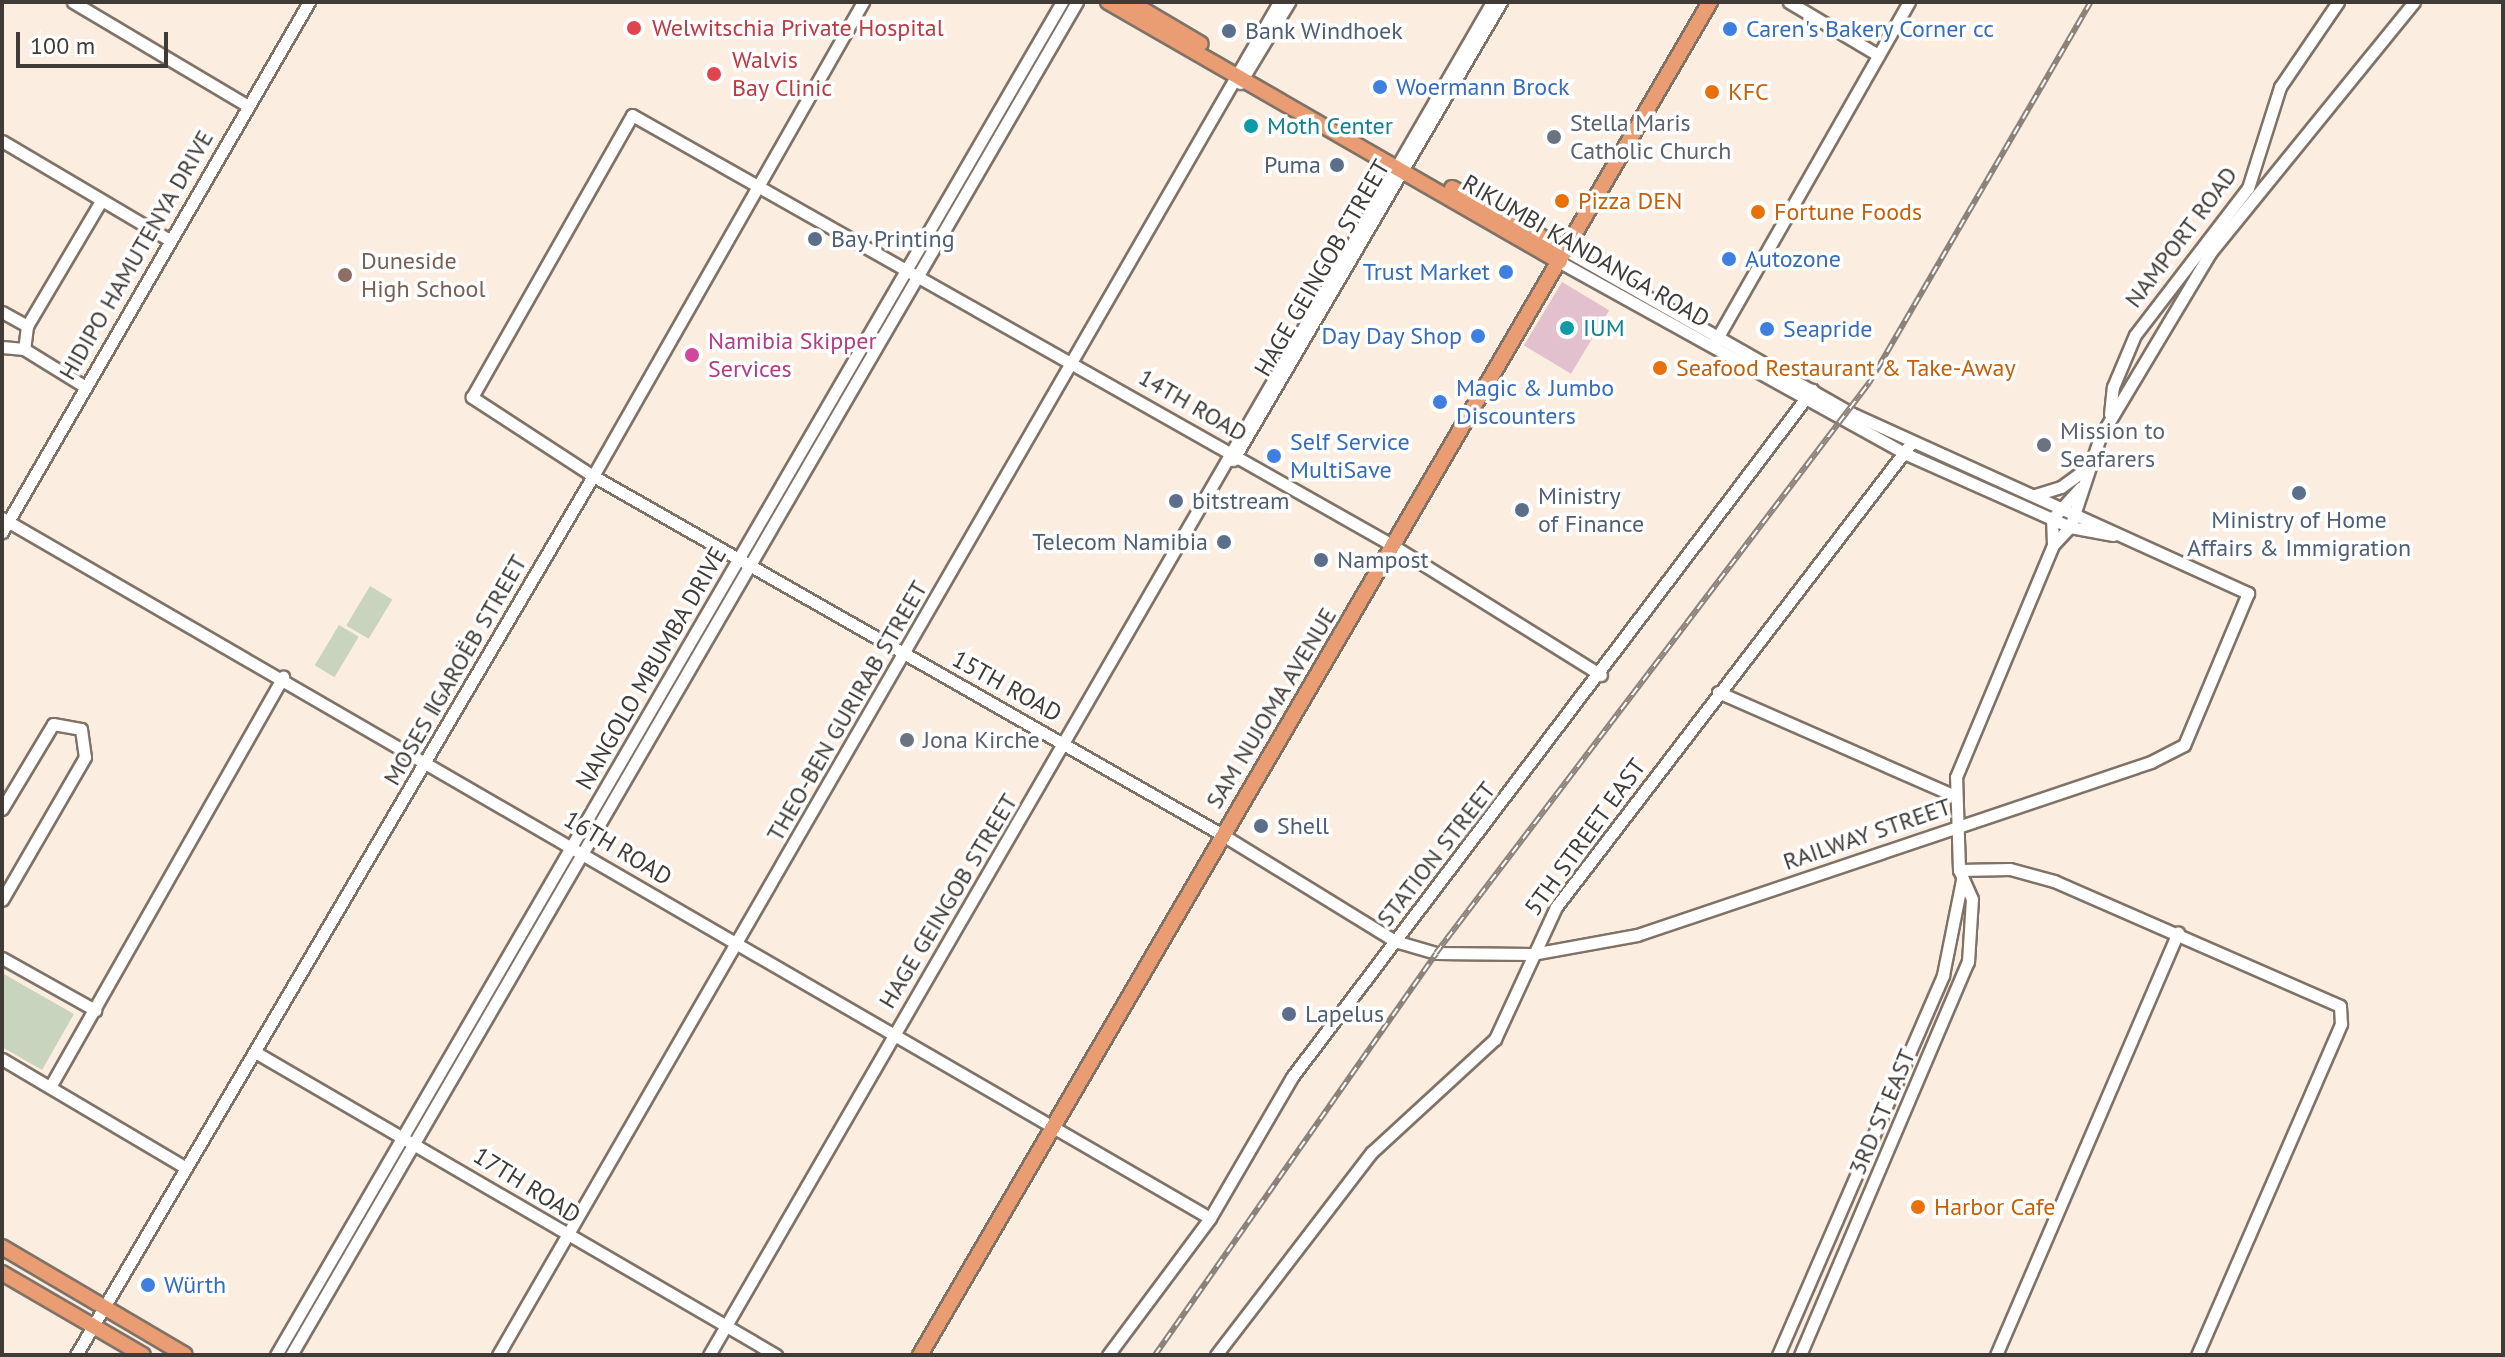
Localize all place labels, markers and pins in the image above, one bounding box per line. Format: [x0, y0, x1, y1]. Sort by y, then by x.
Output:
place label: Welwitschia Private Hospital [652, 14, 944, 42]
place label: Caren's Bakery Corner cc [1746, 15, 1995, 43]
marker: Welwitschia Private Hospital [623, 17, 645, 39]
place label: Bank Windhoek [1245, 17, 1404, 45]
marker: Caren's Bakery Corner cc [1721, 20, 1739, 38]
marker: Bank Windhoek [1220, 22, 1238, 40]
place label: Walvis Bay Clinic [732, 46, 833, 102]
marker: Walvis Bay Clinic [703, 63, 725, 85]
place label: Woermann Brock [1396, 73, 1569, 101]
marker: Woermann Brock [1371, 78, 1389, 96]
place label: KFC [1728, 78, 1769, 106]
marker: KFC [1703, 83, 1721, 101]
place label: Stella Maris Catholic Church [1570, 109, 1732, 165]
place label: Moth Center [1267, 112, 1393, 140]
marker: Moth Center [1242, 117, 1260, 135]
marker: Stella Maris Catholic Church [1545, 128, 1563, 146]
place label: Puma [1264, 151, 1321, 179]
marker: Puma [1328, 156, 1346, 174]
place label: Pizza DEN [1578, 187, 1682, 215]
marker: Pizza DEN [1553, 192, 1571, 210]
place label: Fortune Foods [1774, 198, 1922, 226]
marker: Fortune Foods [1749, 203, 1767, 221]
place label: Bay Printing [831, 225, 955, 253]
marker: Bay Printing [806, 230, 824, 248]
place label: Autozone [1745, 245, 1841, 273]
place label: Duneside High School [361, 247, 485, 303]
marker: Autozone [1720, 250, 1738, 268]
place label: Trust Market [1363, 258, 1490, 286]
marker: Trust Market [1497, 263, 1515, 281]
marker: Duneside High School [336, 266, 354, 284]
place label: IUM [1583, 314, 1625, 342]
place label: Seapride [1783, 315, 1873, 343]
marker: IUM [1558, 319, 1576, 337]
marker: Seapride [1758, 320, 1776, 338]
place label: Day Day Shop [1320, 322, 1462, 350]
place label: Namibia Skipper Services [708, 327, 877, 383]
marker: Day Day Shop [1469, 327, 1487, 345]
marker: Namibia Skipper Services [683, 346, 701, 364]
place label: Seafood Restaurant & Take-Away [1676, 354, 2016, 382]
marker: Seafood Restaurant & Take-Away [1651, 359, 1669, 377]
place label: Magic & Jumbo Discounters [1456, 374, 1615, 430]
marker: Magic & Jumbo Discounters [1431, 393, 1449, 411]
place label: Mission to Seafarers [2060, 417, 2165, 473]
place label: Self Service MultiSave [1290, 428, 1410, 484]
marker: Mission to Seafarers [2035, 436, 2053, 454]
marker: Self Service MultiSave [1265, 447, 1283, 465]
place label: Ministry of Finance [1538, 482, 1644, 538]
marker: Ministry of Home Affairs & Immigration [2290, 484, 2308, 502]
place label: bitstream [1192, 487, 1290, 515]
marker: bitstream [1167, 492, 1185, 510]
marker: Ministry of Finance [1513, 501, 1531, 519]
place label: Ministry of Home Affairs & Immigration [2187, 506, 2411, 562]
place label: Telecom Namibia [1032, 528, 1208, 556]
marker: Telecom Namibia [1215, 533, 1233, 551]
place label: Nampost [1337, 546, 1429, 574]
marker: Nampost [1312, 551, 1330, 569]
place label: Jona Kirche [923, 726, 1040, 754]
marker: Jona Kirche [898, 731, 916, 749]
place label: Shell [1277, 812, 1329, 840]
marker: Shell [1252, 817, 1270, 835]
place label: Lapelus [1305, 1000, 1384, 1028]
marker: Lapelus [1280, 1005, 1298, 1023]
place label: Harbor Cafe [1934, 1193, 2055, 1221]
marker: Harbor Cafe [1909, 1198, 1927, 1216]
place label: Würth [164, 1271, 226, 1299]
marker: Würth [139, 1276, 157, 1294]

